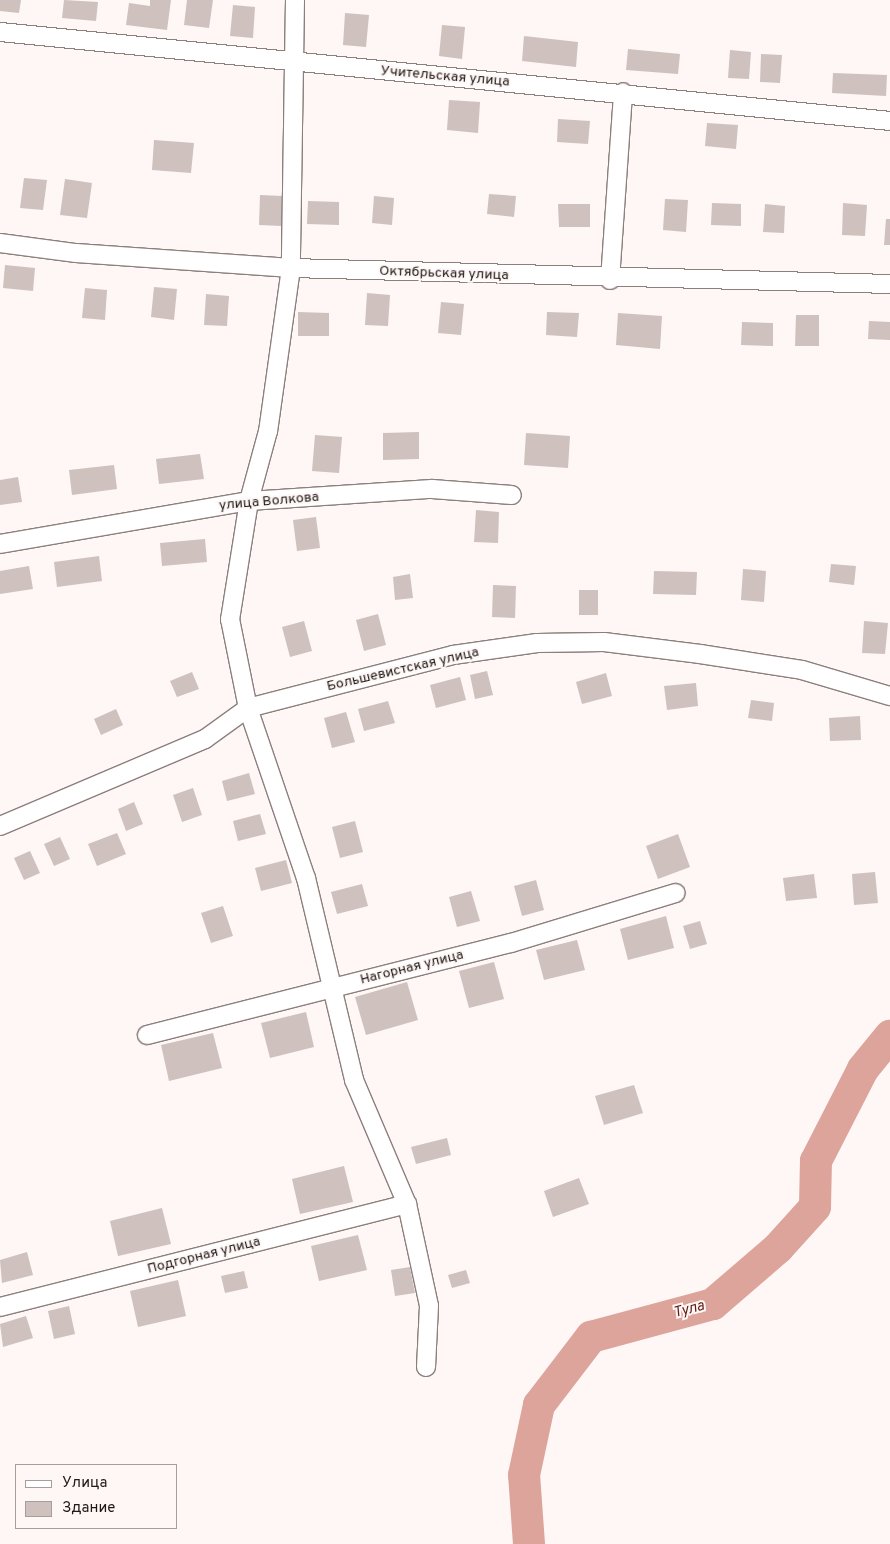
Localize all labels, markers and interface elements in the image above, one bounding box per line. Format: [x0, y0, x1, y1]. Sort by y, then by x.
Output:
street label: Учительская улица [380, 63, 510, 91]
street label: Октябрьская улица [379, 263, 509, 285]
street label: улица Волкова [218, 489, 320, 515]
street label: Большевистская улица [325, 644, 481, 696]
street label: Нагорная улица [359, 947, 465, 989]
street label: Подгорная улица [146, 1234, 262, 1278]
water label: Тула [671, 1297, 707, 1323]
legend [15, 1464, 178, 1529]
text: Улица [62, 1474, 107, 1493]
text: Здание [62, 1499, 115, 1518]

